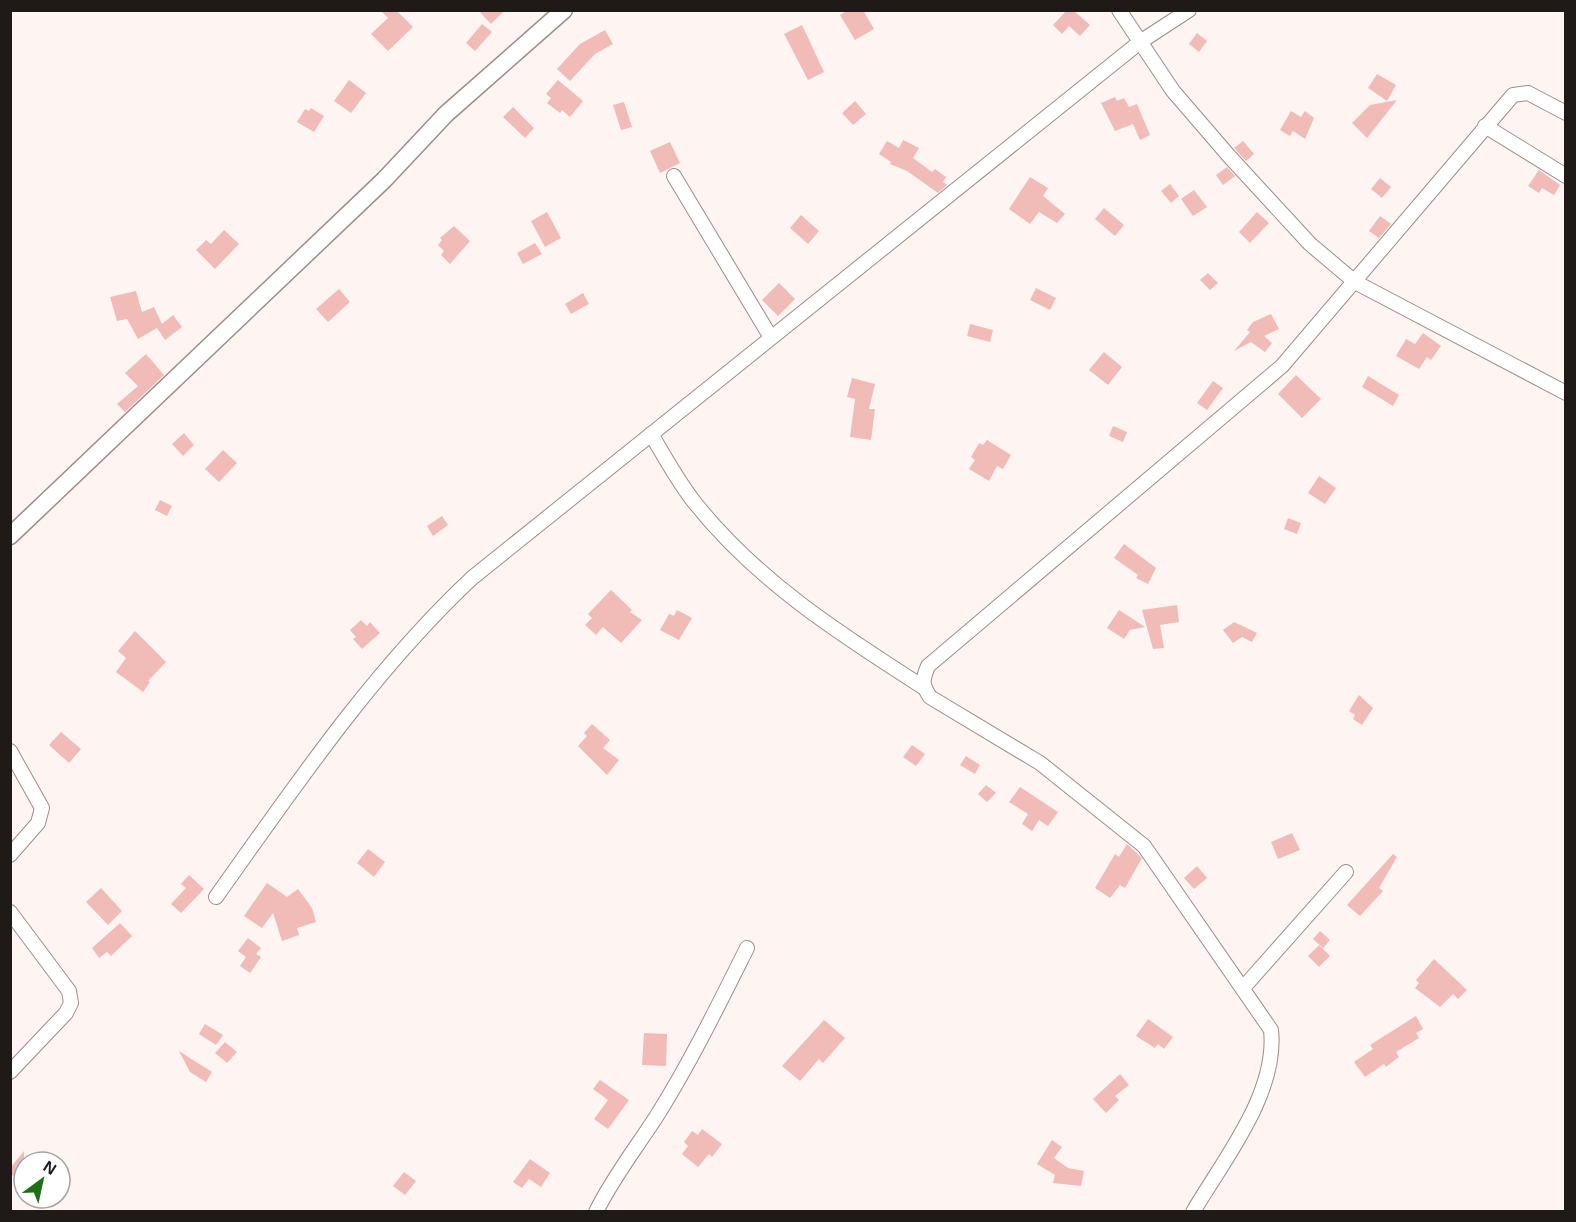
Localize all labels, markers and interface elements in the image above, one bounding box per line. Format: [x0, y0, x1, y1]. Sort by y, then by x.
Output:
north arrow [12, 1150, 72, 1210]
text: N [40, 1158, 59, 1178]

